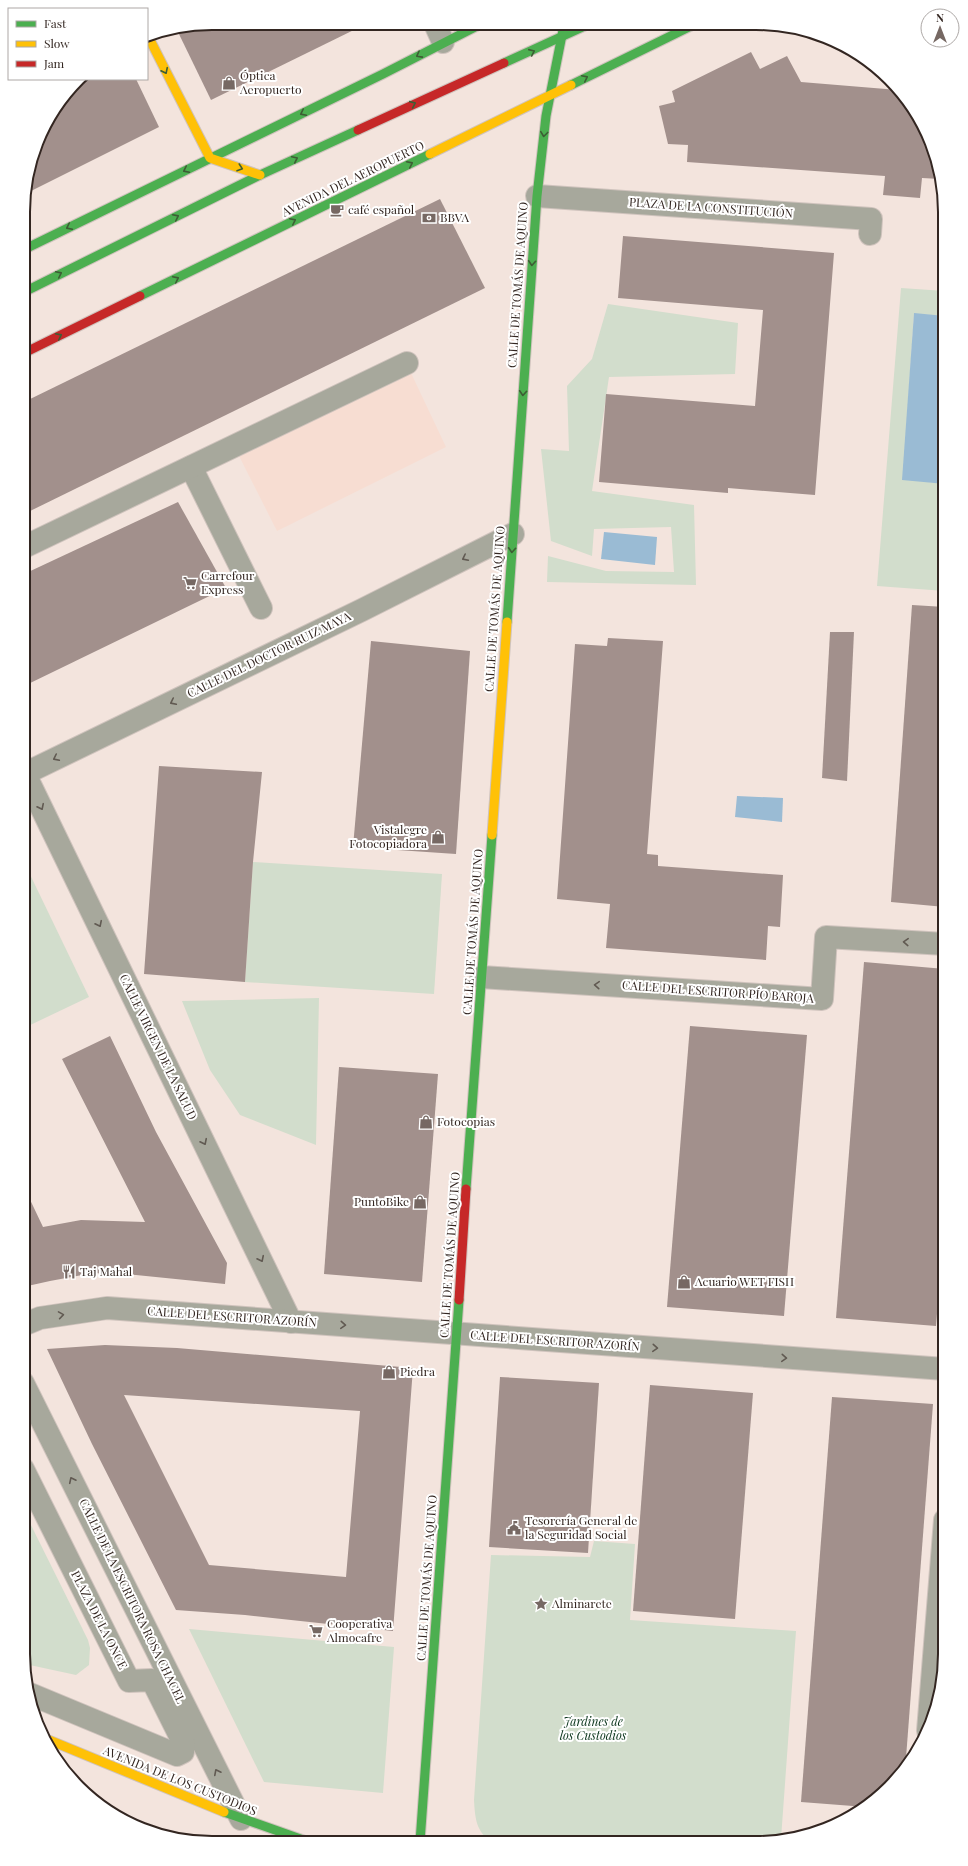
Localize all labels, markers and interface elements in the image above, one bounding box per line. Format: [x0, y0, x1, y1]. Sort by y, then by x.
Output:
legend [8, 8, 148, 80]
north arrow [920, 8, 960, 48]
text: N [936, 10, 944, 25]
text: Fast [44, 15, 67, 31]
text: Slow [44, 35, 70, 51]
one-way arrow [528, 48, 535, 56]
one-way arrow [416, 50, 423, 58]
text: Jam [43, 55, 65, 71]
one-way arrow [160, 66, 168, 74]
place label: Óptica Aeropuerto [239, 67, 302, 97]
shop icon: Óptica Aeropuerto [221, 75, 237, 91]
one-way arrow [581, 75, 589, 83]
one-way arrow [408, 101, 416, 109]
one-way arrow [299, 109, 307, 116]
one-way arrow [540, 130, 549, 137]
street label: AVENIDA DEL AEROPUERTO [278, 137, 427, 220]
one-way arrow [291, 156, 298, 164]
one-way arrow [405, 161, 413, 169]
one-way arrow [236, 164, 243, 172]
one-way arrow [182, 165, 190, 173]
street label: PLAZA DE LA CONSTITUCIÓN [629, 193, 794, 221]
place label: café español [348, 201, 415, 217]
street label: CALLE DE TOMÁS DE AQUINO [503, 201, 531, 369]
cafe icon: café español [329, 202, 345, 218]
place label: BBVA [440, 209, 469, 225]
bank icon: BBVA [421, 210, 437, 226]
one-way arrow [172, 214, 179, 222]
one-way arrow [289, 218, 296, 226]
one-way arrow [66, 222, 73, 230]
one-way arrow [527, 260, 536, 266]
one-way arrow [55, 271, 63, 279]
one-way arrow [172, 276, 179, 284]
one-way arrow [55, 333, 63, 341]
one-way arrow [518, 390, 527, 396]
street label: CALLE DE TOMÁS DE AQUINO [480, 525, 508, 693]
one-way arrow [507, 547, 516, 553]
one-way arrow [462, 553, 470, 561]
place label: Carrefour Express [201, 567, 255, 597]
supermarket icon: Carrefour Express [182, 575, 198, 591]
street label: CALLE DEL DOCTOR RUIZ MAYA [184, 607, 353, 701]
one-way arrow [169, 697, 177, 705]
one-way arrow [52, 753, 60, 761]
one-way arrow [36, 803, 44, 811]
place label: Vistalegre Fotocopiadora [349, 821, 427, 851]
shop icon: Vistalegre Fotocopiadora [430, 829, 446, 845]
street label: CALLE DE TOMÁS DE AQUINO [458, 848, 486, 1016]
one-way arrow [94, 920, 101, 927]
one-way arrow [903, 938, 909, 946]
street label: CALLE VIRGEN DE LA SALUD [117, 971, 201, 1122]
street label: CALLE DEL ESCRITOR PÍO BAROJA [622, 976, 815, 1006]
one-way arrow [594, 980, 600, 989]
place label: Fotocopias [437, 1113, 495, 1129]
shop icon: Fotocopias [418, 1114, 434, 1130]
one-way arrow [199, 1137, 207, 1145]
street label: CALLE DE TOMÁS DE AQUINO [435, 1171, 463, 1339]
place label: PuntoBike [354, 1193, 409, 1209]
shop icon: PuntoBike [412, 1194, 428, 1210]
one-way arrow [256, 1255, 264, 1262]
place label: Taj Mahal [80, 1263, 133, 1279]
restaurant icon: Taj Mahal [61, 1264, 77, 1280]
place label: Acuario WET FISH [694, 1273, 794, 1289]
shop icon: Acuario WET FISH [676, 1274, 692, 1290]
street label: CALLE DEL ESCRITOR AZORÍN [147, 1302, 318, 1330]
one-way arrow [58, 1311, 64, 1320]
one-way arrow [340, 1321, 346, 1330]
street label: CALLE DEL ESCRITOR AZORÍN [470, 1326, 641, 1354]
one-way arrow [652, 1344, 658, 1353]
one-way arrow [781, 1353, 787, 1362]
place label: Piedra [400, 1363, 435, 1379]
shop icon: Piedra [381, 1364, 397, 1380]
one-way arrow [69, 1477, 77, 1484]
street label: CALLE DE TOMÁS DE AQUINO [412, 1494, 440, 1662]
street label: CALLE DE LA ESCRITORA ROSA CHACEL [76, 1496, 190, 1706]
place label: Tesorería General de la Seguridad Social [525, 1512, 637, 1542]
public building icon: Tesorería General de la Seguridad Social [506, 1520, 522, 1536]
street label: PLAZA DE LA ONCE [68, 1568, 132, 1672]
place label: Alminarete [551, 1595, 612, 1611]
place icon: Alminarete [533, 1596, 549, 1612]
place label: Cooperativa Almocafre [326, 1615, 392, 1645]
supermarket icon: Cooperativa Almocafre [308, 1623, 324, 1639]
park label: Jardines de los Custodios [560, 1713, 627, 1743]
street label: AVENIDA DE LOS CUSTODIOS [100, 1741, 260, 1818]
one-way arrow [214, 1769, 222, 1776]

